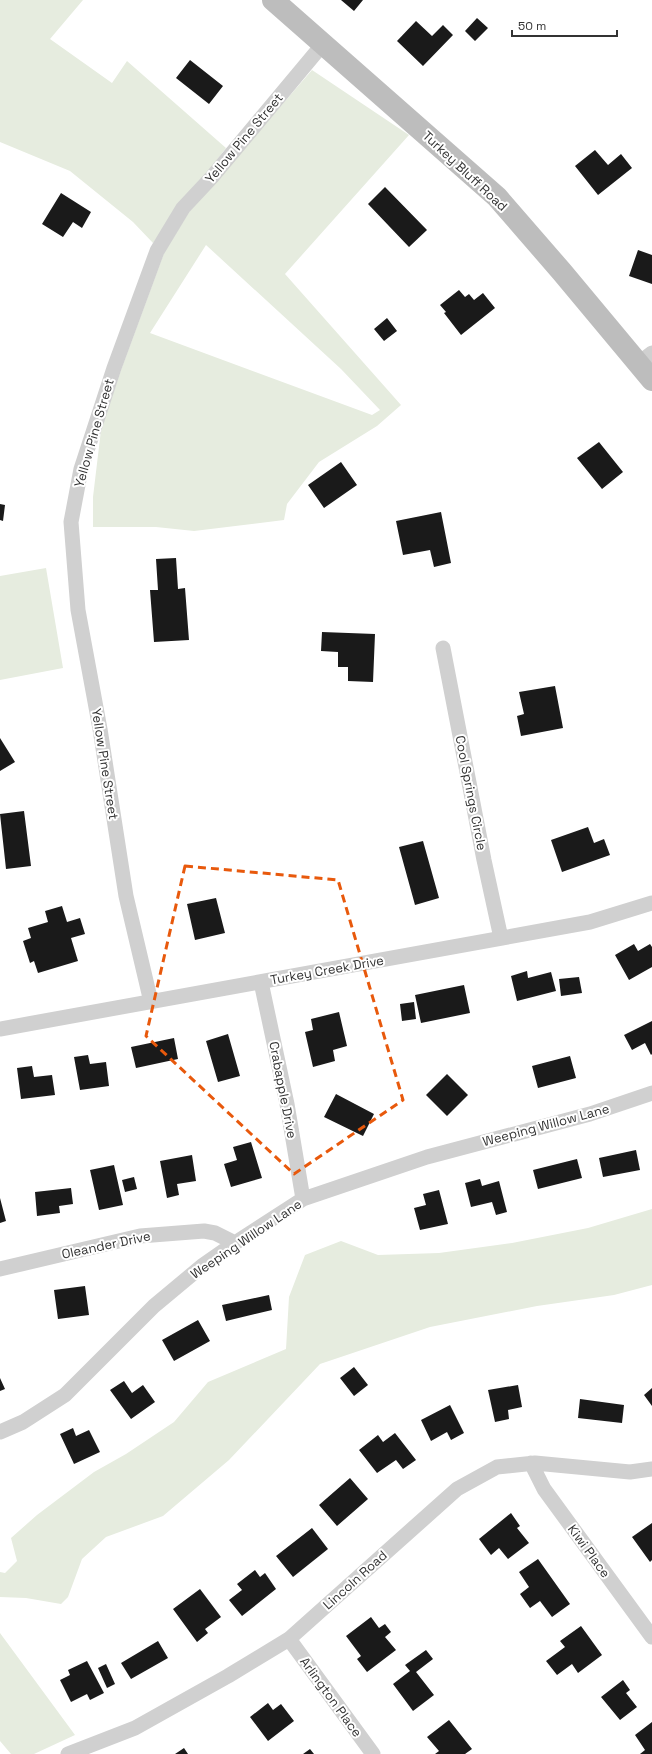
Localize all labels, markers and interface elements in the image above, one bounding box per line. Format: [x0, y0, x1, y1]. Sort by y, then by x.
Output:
scale bar [512, 12, 617, 38]
text: 50 m [518, 18, 546, 34]
street label: Yellow Pine Street [201, 90, 287, 186]
street label: Turkey Bluff Road [419, 127, 511, 215]
street label: Yellow Pine Street [70, 377, 118, 489]
street label: Yellow Pine Street [88, 707, 122, 821]
street label: Cool Springs Circle [452, 734, 490, 852]
street label: Turkey Creek Drive [269, 952, 385, 988]
street label: Crabapple Drive [265, 1040, 301, 1140]
street label: Weeping Willow Lane [481, 1100, 611, 1150]
street label: Weeping Willow Lane [187, 1195, 305, 1283]
street label: Oleander Drive [60, 1227, 152, 1263]
street label: Kiwi Place [564, 1521, 614, 1581]
street label: Lincoln Road [319, 1547, 391, 1613]
street label: Arlington Place [296, 1654, 366, 1740]

